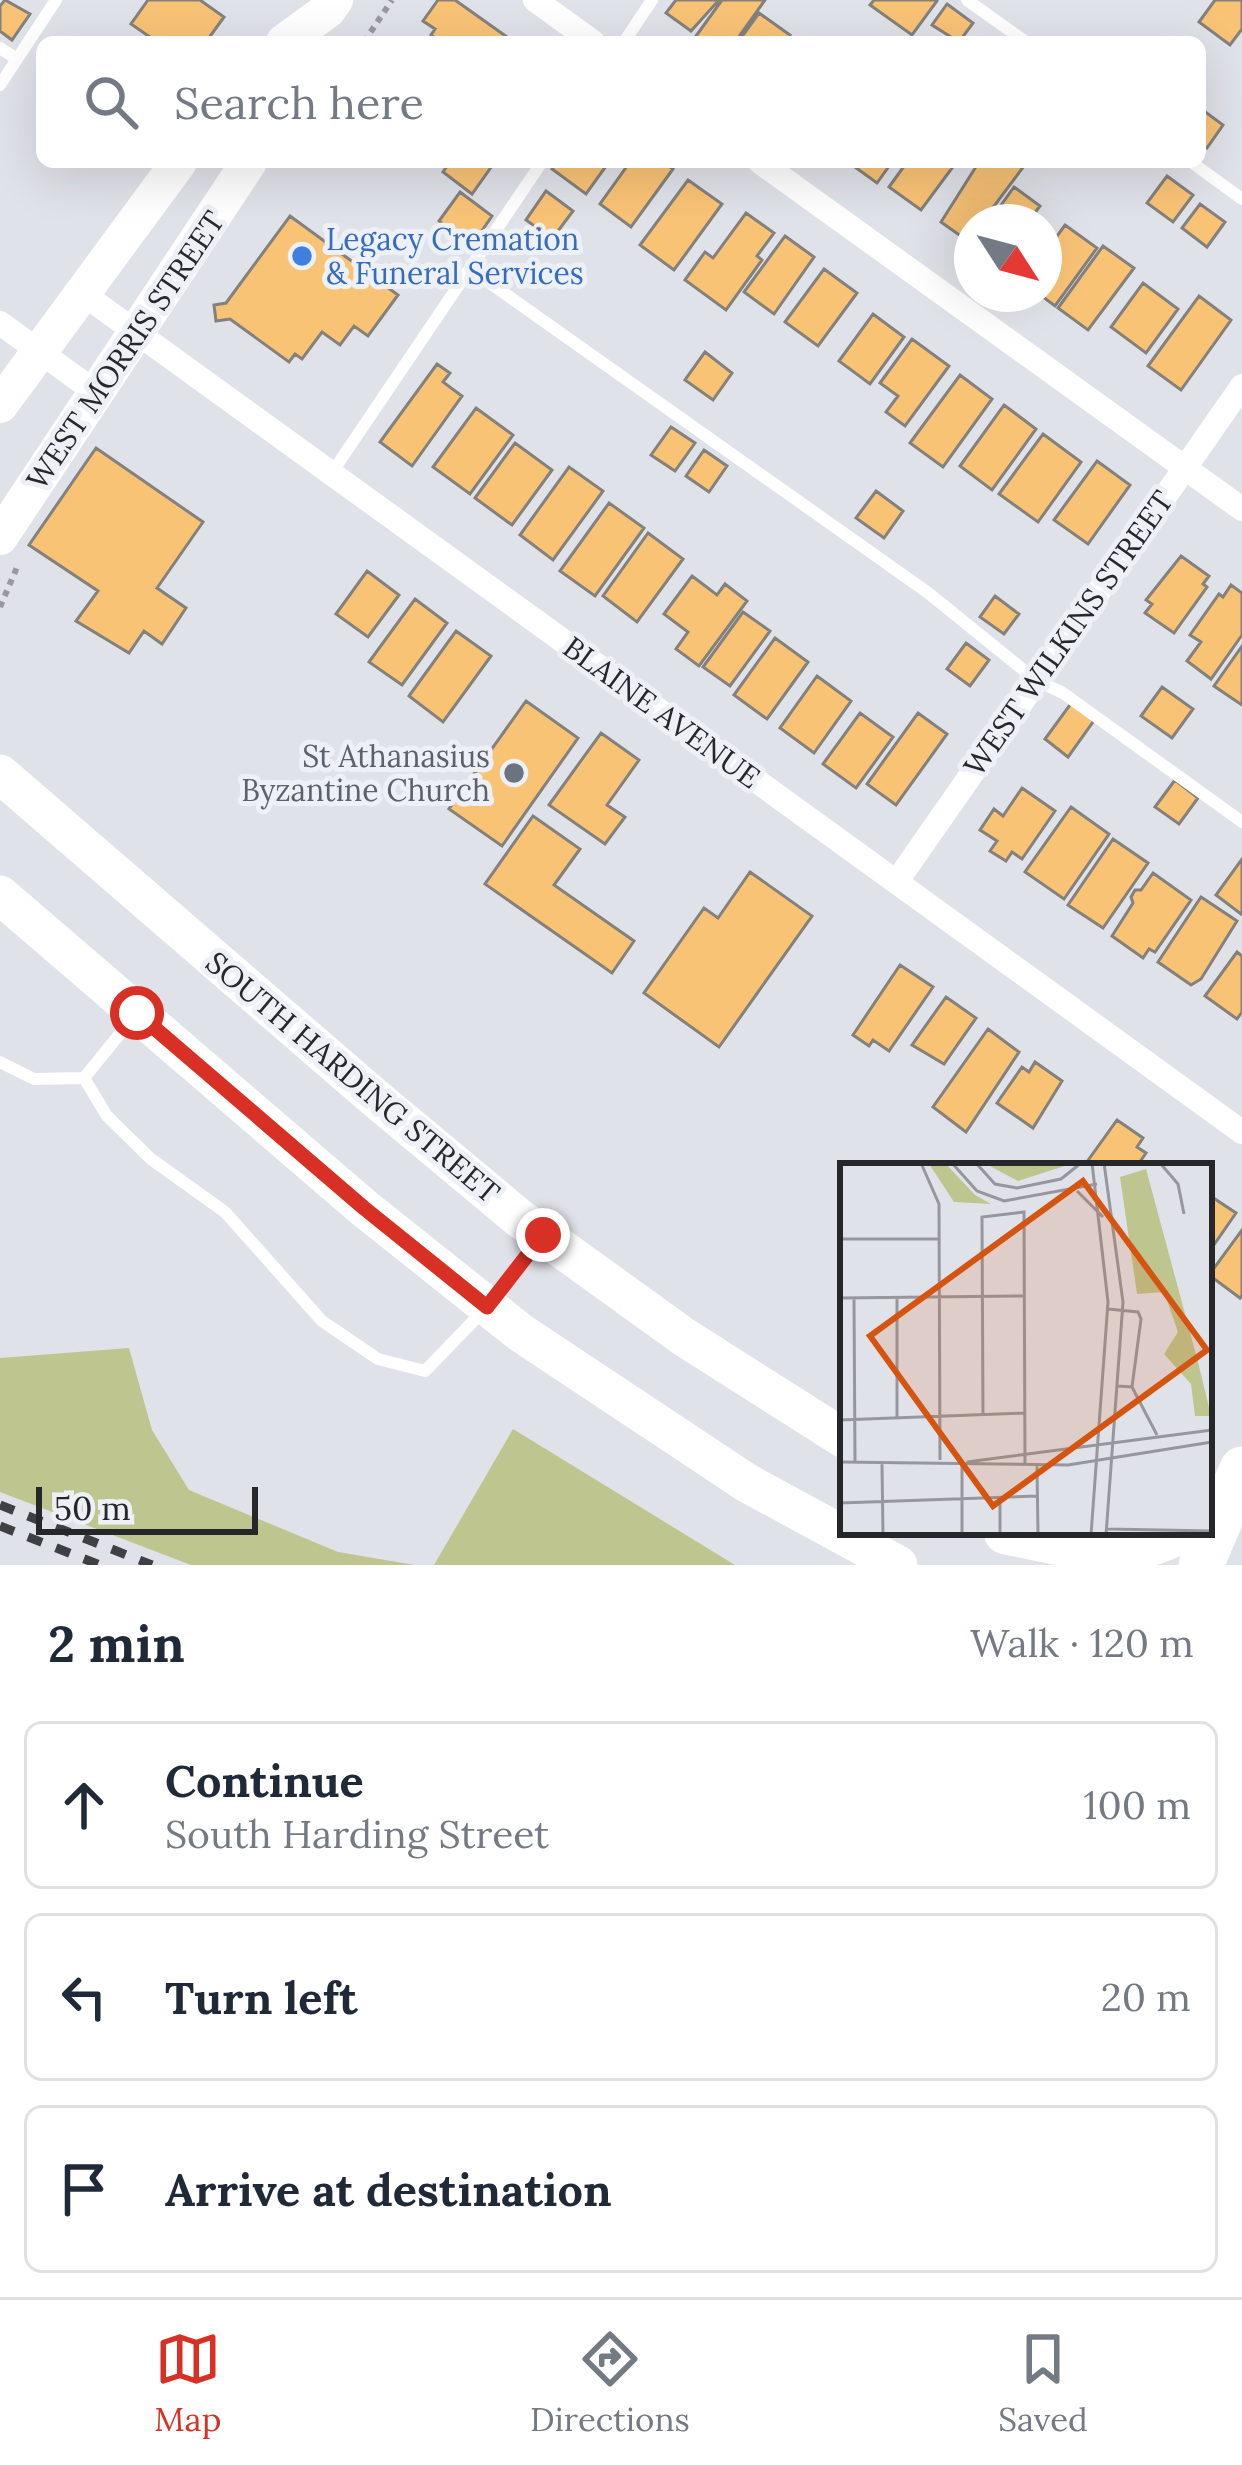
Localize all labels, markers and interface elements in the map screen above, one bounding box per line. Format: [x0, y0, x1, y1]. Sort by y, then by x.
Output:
search box [36, 36, 1206, 168]
icon: search [78, 69, 144, 135]
text: Search here [174, 74, 424, 131]
street label: WEST MORRIS STREET [18, 204, 232, 496]
north arrow [954, 204, 1062, 312]
place label: Legacy Cremation & Funeral Services [326, 220, 584, 292]
marker: Legacy Cremation & Funeral Services [289, 243, 315, 269]
street label: WEST WILKINS STREET [955, 483, 1181, 783]
street label: BLAINE AVENUE [556, 628, 768, 796]
place label: St Athanasius Byzantine Church [241, 737, 490, 810]
marker: St Athanasius Byzantine Church [501, 760, 527, 786]
street label: SOUTH HARDING STREET [198, 943, 508, 1211]
route start [110, 986, 164, 1040]
inset map [840, 1163, 1212, 1535]
route end [516, 1208, 570, 1262]
scale bar [36, 1481, 258, 1534]
text: 50 m [54, 1487, 131, 1529]
text: 2 min [48, 1611, 185, 1676]
text: Walk · 120 m [970, 1618, 1194, 1668]
text: Continue [165, 1752, 364, 1809]
icon: ahead [51, 1772, 117, 1838]
text: 100 m [1083, 1780, 1191, 1830]
text: South Harding Street [165, 1809, 549, 1859]
icon: left [51, 1964, 117, 2030]
text: Turn left [165, 1969, 358, 2026]
text: 20 m [1101, 1972, 1191, 2022]
icon: arrive [51, 2156, 117, 2222]
text: Arrive at destination [165, 2161, 612, 2218]
tab: Map [154, 2326, 221, 2440]
tab: Directions [530, 2326, 690, 2440]
tab: Saved [998, 2326, 1088, 2440]

